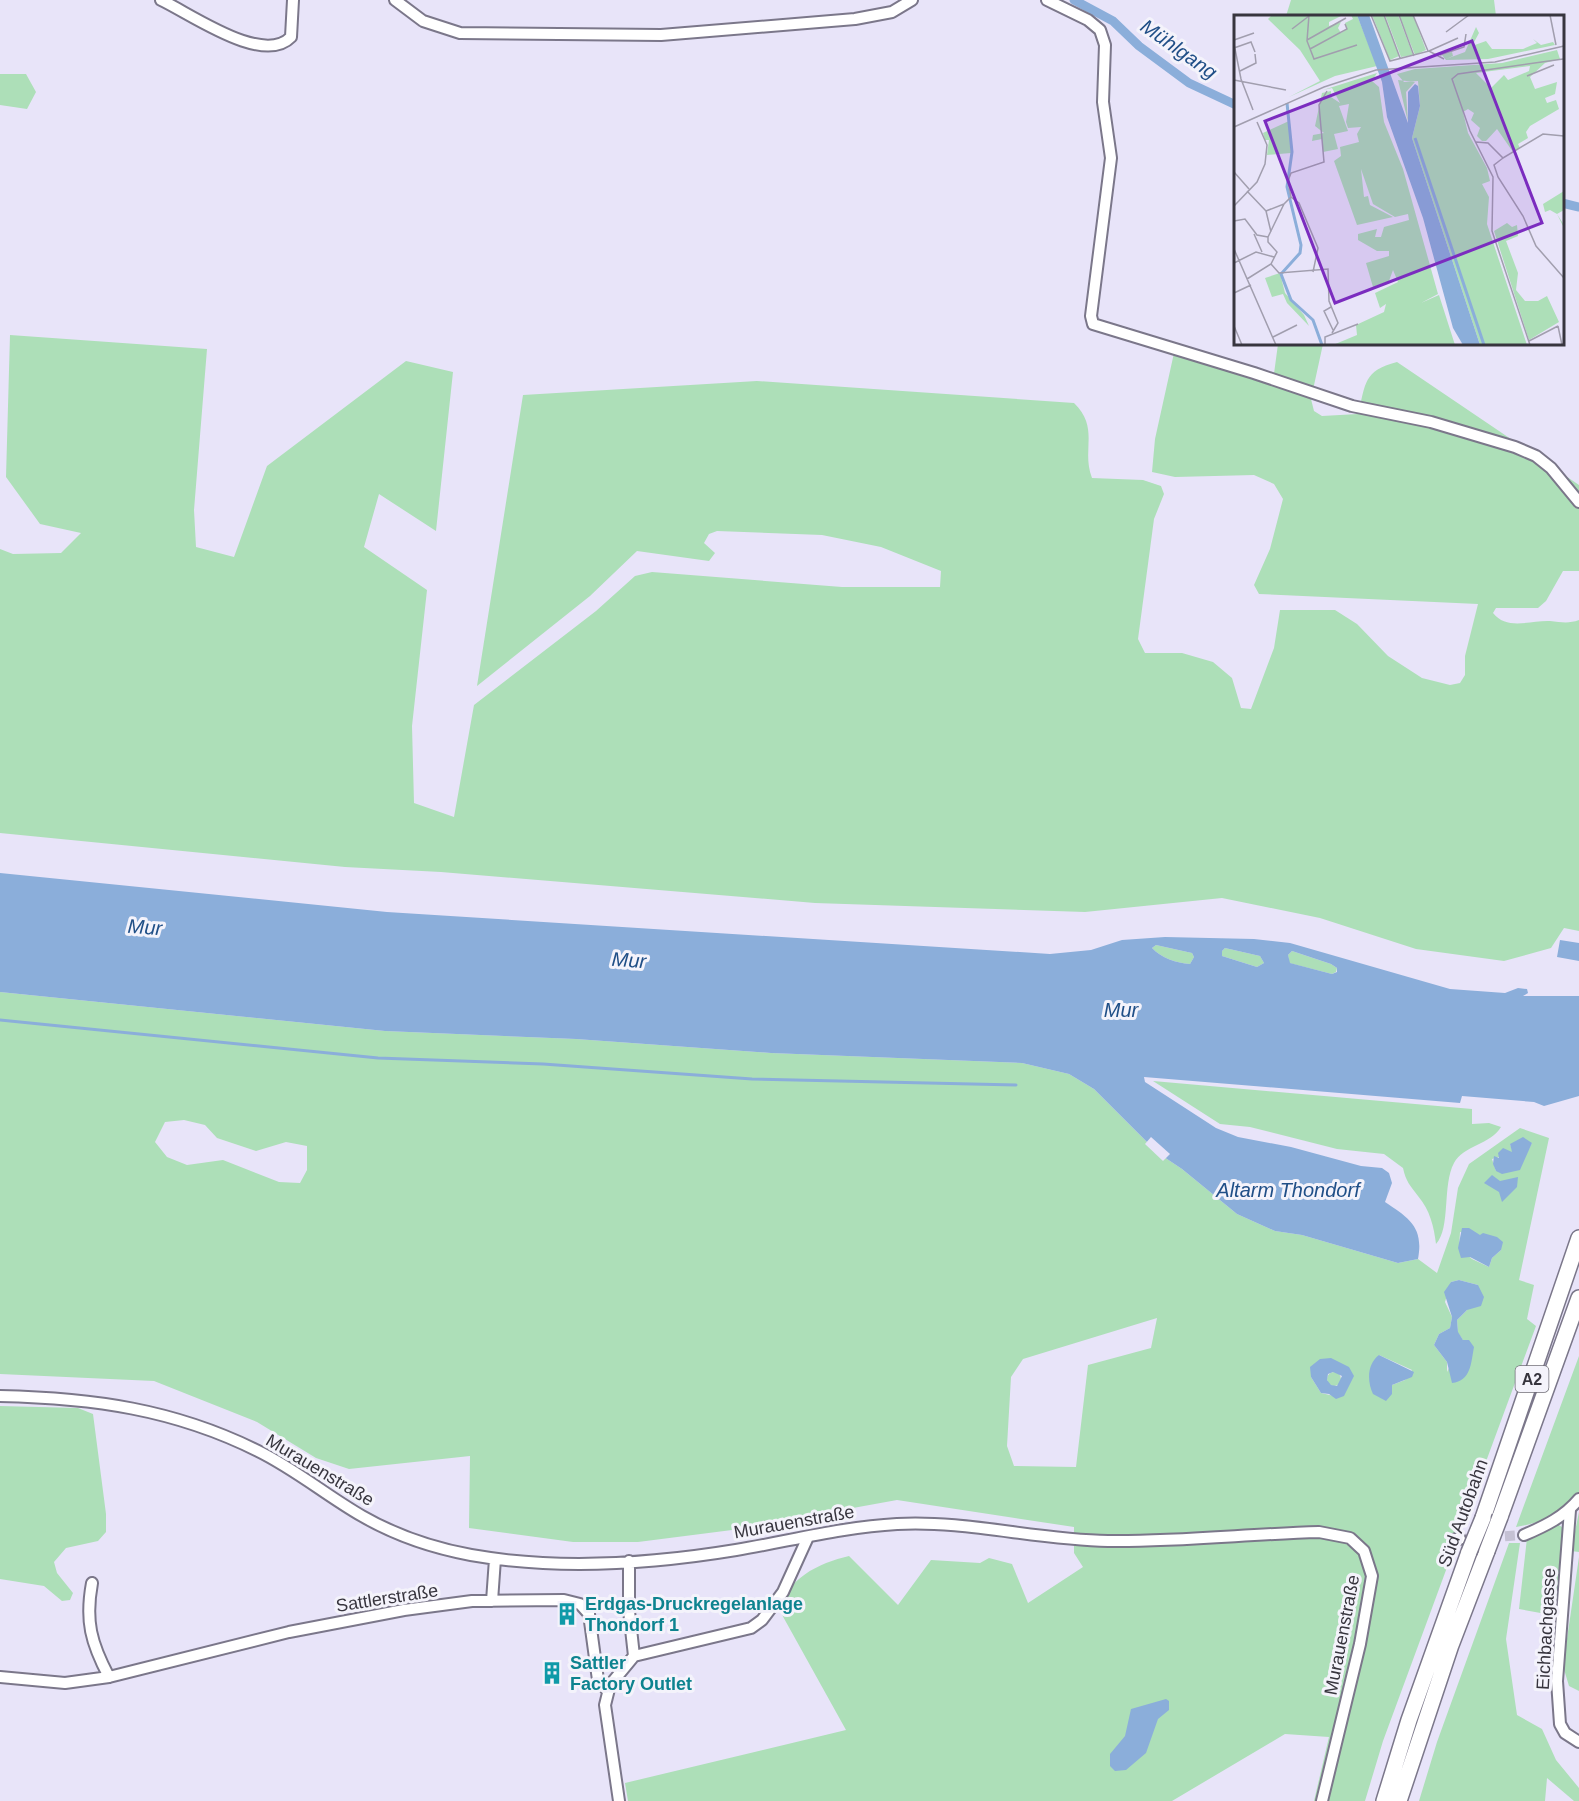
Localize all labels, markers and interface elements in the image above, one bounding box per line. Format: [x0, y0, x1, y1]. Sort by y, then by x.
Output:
water label: Mühlgang [1137, 15, 1221, 83]
inset map [1234, 15, 1564, 345]
water label: Mur [127, 915, 164, 939]
water label: Mur [611, 948, 648, 972]
water label: Mur [1104, 999, 1140, 1021]
water label: Altarm Thondorf [1215, 1179, 1362, 1201]
road number: A2 [1516, 1366, 1549, 1392]
street label: Murauenstraße [263, 1430, 377, 1510]
street label: Süd Autobahn [1434, 1456, 1492, 1570]
street label: Murauenstraße [732, 1502, 856, 1542]
street label: Eichbachgasse [1533, 1568, 1559, 1690]
street label: Murauenstraße [1321, 1573, 1363, 1697]
street label: Sattlerstraße [335, 1580, 439, 1616]
place label: Erdgas-Druckregelanlage Thondorf 1 [585, 1594, 803, 1635]
building icon: Erdgas-Druckregelanlage Thondorf 1 [554, 1601, 580, 1627]
place label: Sattler Factory Outlet [570, 1653, 692, 1694]
building icon: Sattler Factory Outlet [539, 1660, 565, 1686]

